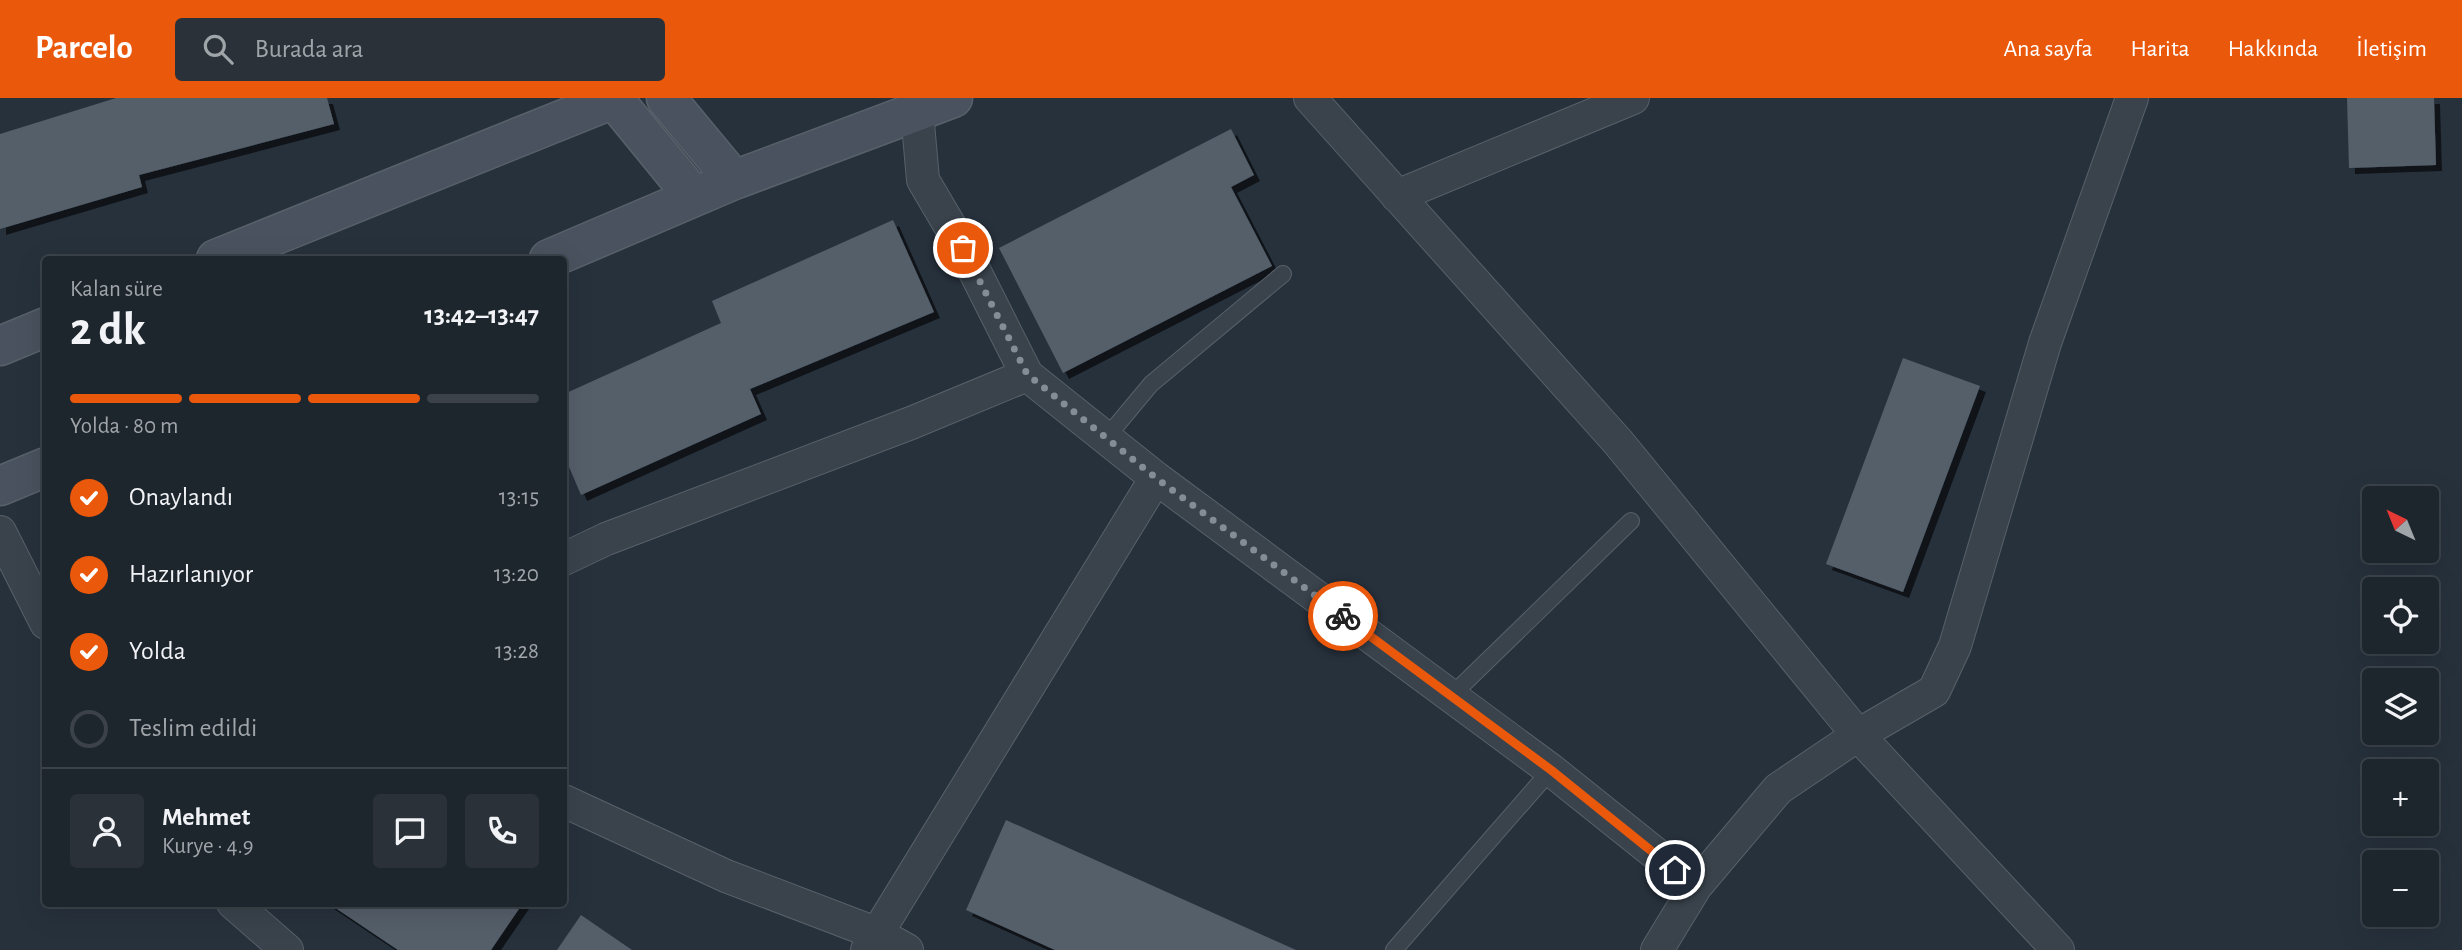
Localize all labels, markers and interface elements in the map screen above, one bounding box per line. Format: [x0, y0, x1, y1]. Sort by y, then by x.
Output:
search box [175, 18, 665, 81]
icon: search [199, 30, 237, 68]
text: Parcelo [35, 32, 133, 65]
text: Burada ara [255, 36, 364, 62]
text: Ana sayfa [2003, 37, 2093, 61]
text: Harita [2131, 37, 2190, 61]
text: Hakkında [2228, 37, 2318, 61]
text: İletişim [2356, 37, 2427, 61]
pin [933, 218, 993, 278]
icon: bag [944, 229, 982, 267]
text: Kalan süre [70, 278, 163, 301]
text: 13:42–13:47 [424, 302, 539, 328]
text: 2 dk [70, 307, 146, 353]
text: Yolda · 80 m [70, 415, 178, 438]
icon: check [70, 479, 108, 517]
text: Onaylandı [129, 484, 233, 510]
text: 13:15 [499, 486, 539, 509]
north arrow [2362, 486, 2440, 564]
map controls [2362, 486, 2439, 927]
icon: check [70, 556, 108, 594]
text: Hazırlanıyor [129, 561, 253, 587]
text: 13:20 [494, 563, 539, 586]
button: locate [2362, 577, 2439, 654]
courier [1308, 581, 1378, 651]
icon: bike [1324, 597, 1362, 635]
icon: check [70, 633, 108, 671]
text: Yolda [129, 638, 186, 664]
text: 13:28 [495, 640, 539, 663]
button: layers [2362, 668, 2439, 745]
text: Teslim edildi [129, 715, 257, 741]
button: + [2362, 759, 2439, 836]
button: person [70, 794, 144, 868]
button: chat [373, 794, 447, 868]
button: phone [465, 794, 539, 868]
text: Mehmet [162, 804, 250, 830]
text: Kurye · 4.9 [162, 835, 254, 858]
pin [1645, 840, 1705, 900]
button: − [2362, 850, 2439, 927]
icon: home [1656, 851, 1694, 889]

